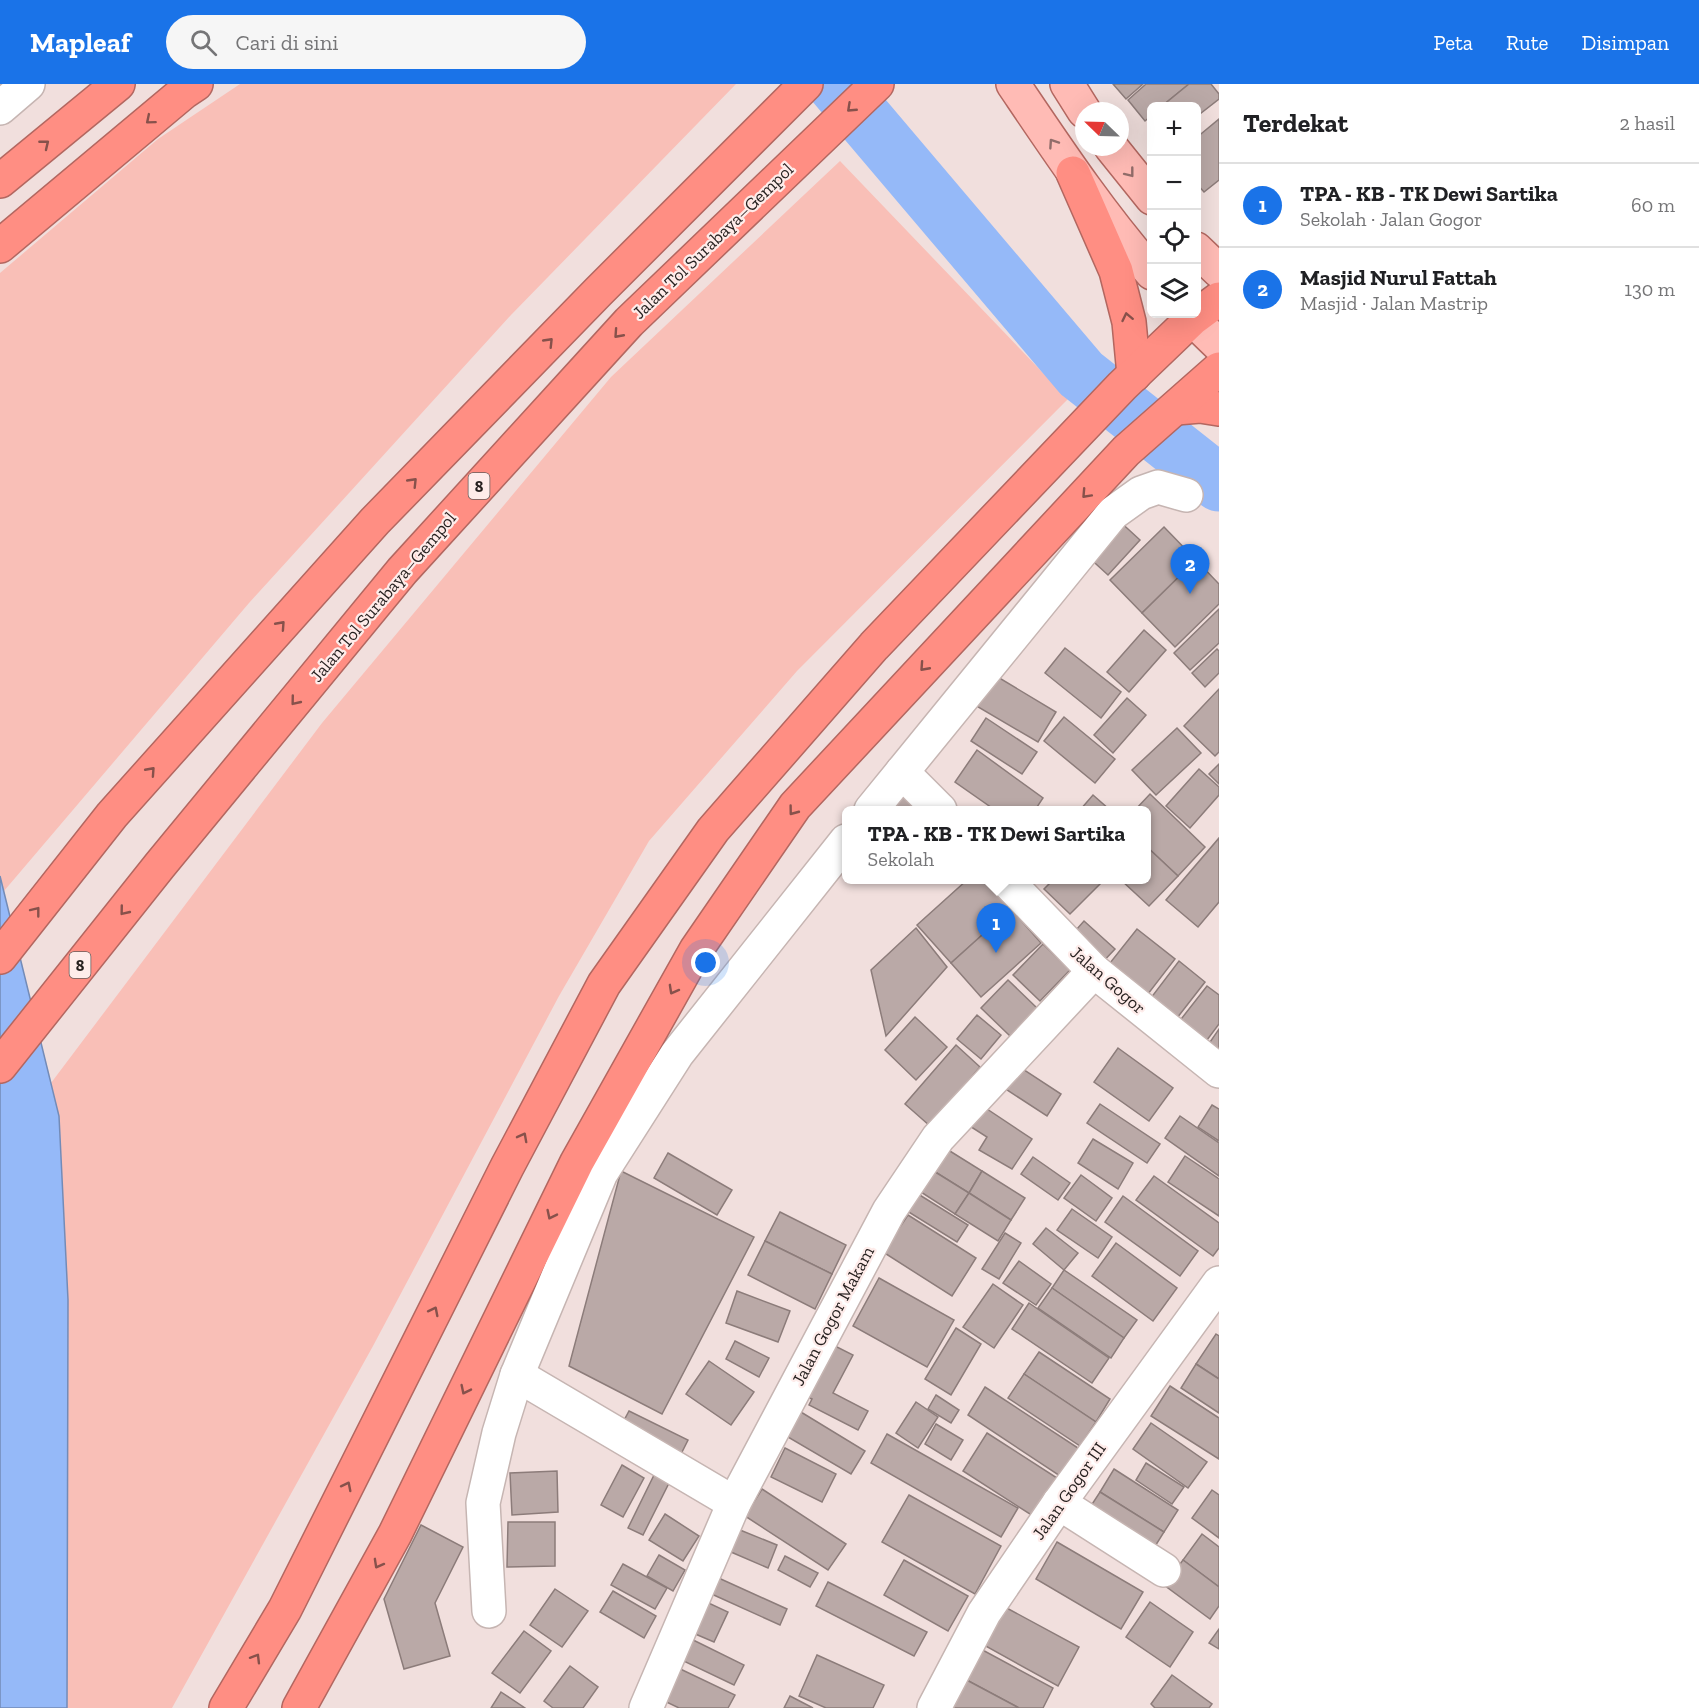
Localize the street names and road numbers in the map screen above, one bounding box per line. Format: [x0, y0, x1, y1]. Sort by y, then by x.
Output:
street label: Jalan Tol Surabaya–Gempol [628, 158, 798, 324]
road number: 8 [468, 473, 490, 499]
street label: Jalan Tol Surabaya–Gempol [305, 507, 461, 686]
street label: Jalan Gogor [1066, 941, 1150, 1019]
road number: 8 [70, 952, 90, 978]
street label: Jalan Gogor Makam [787, 1242, 879, 1389]
street label: Jalan Gogor III [1027, 1438, 1111, 1544]

